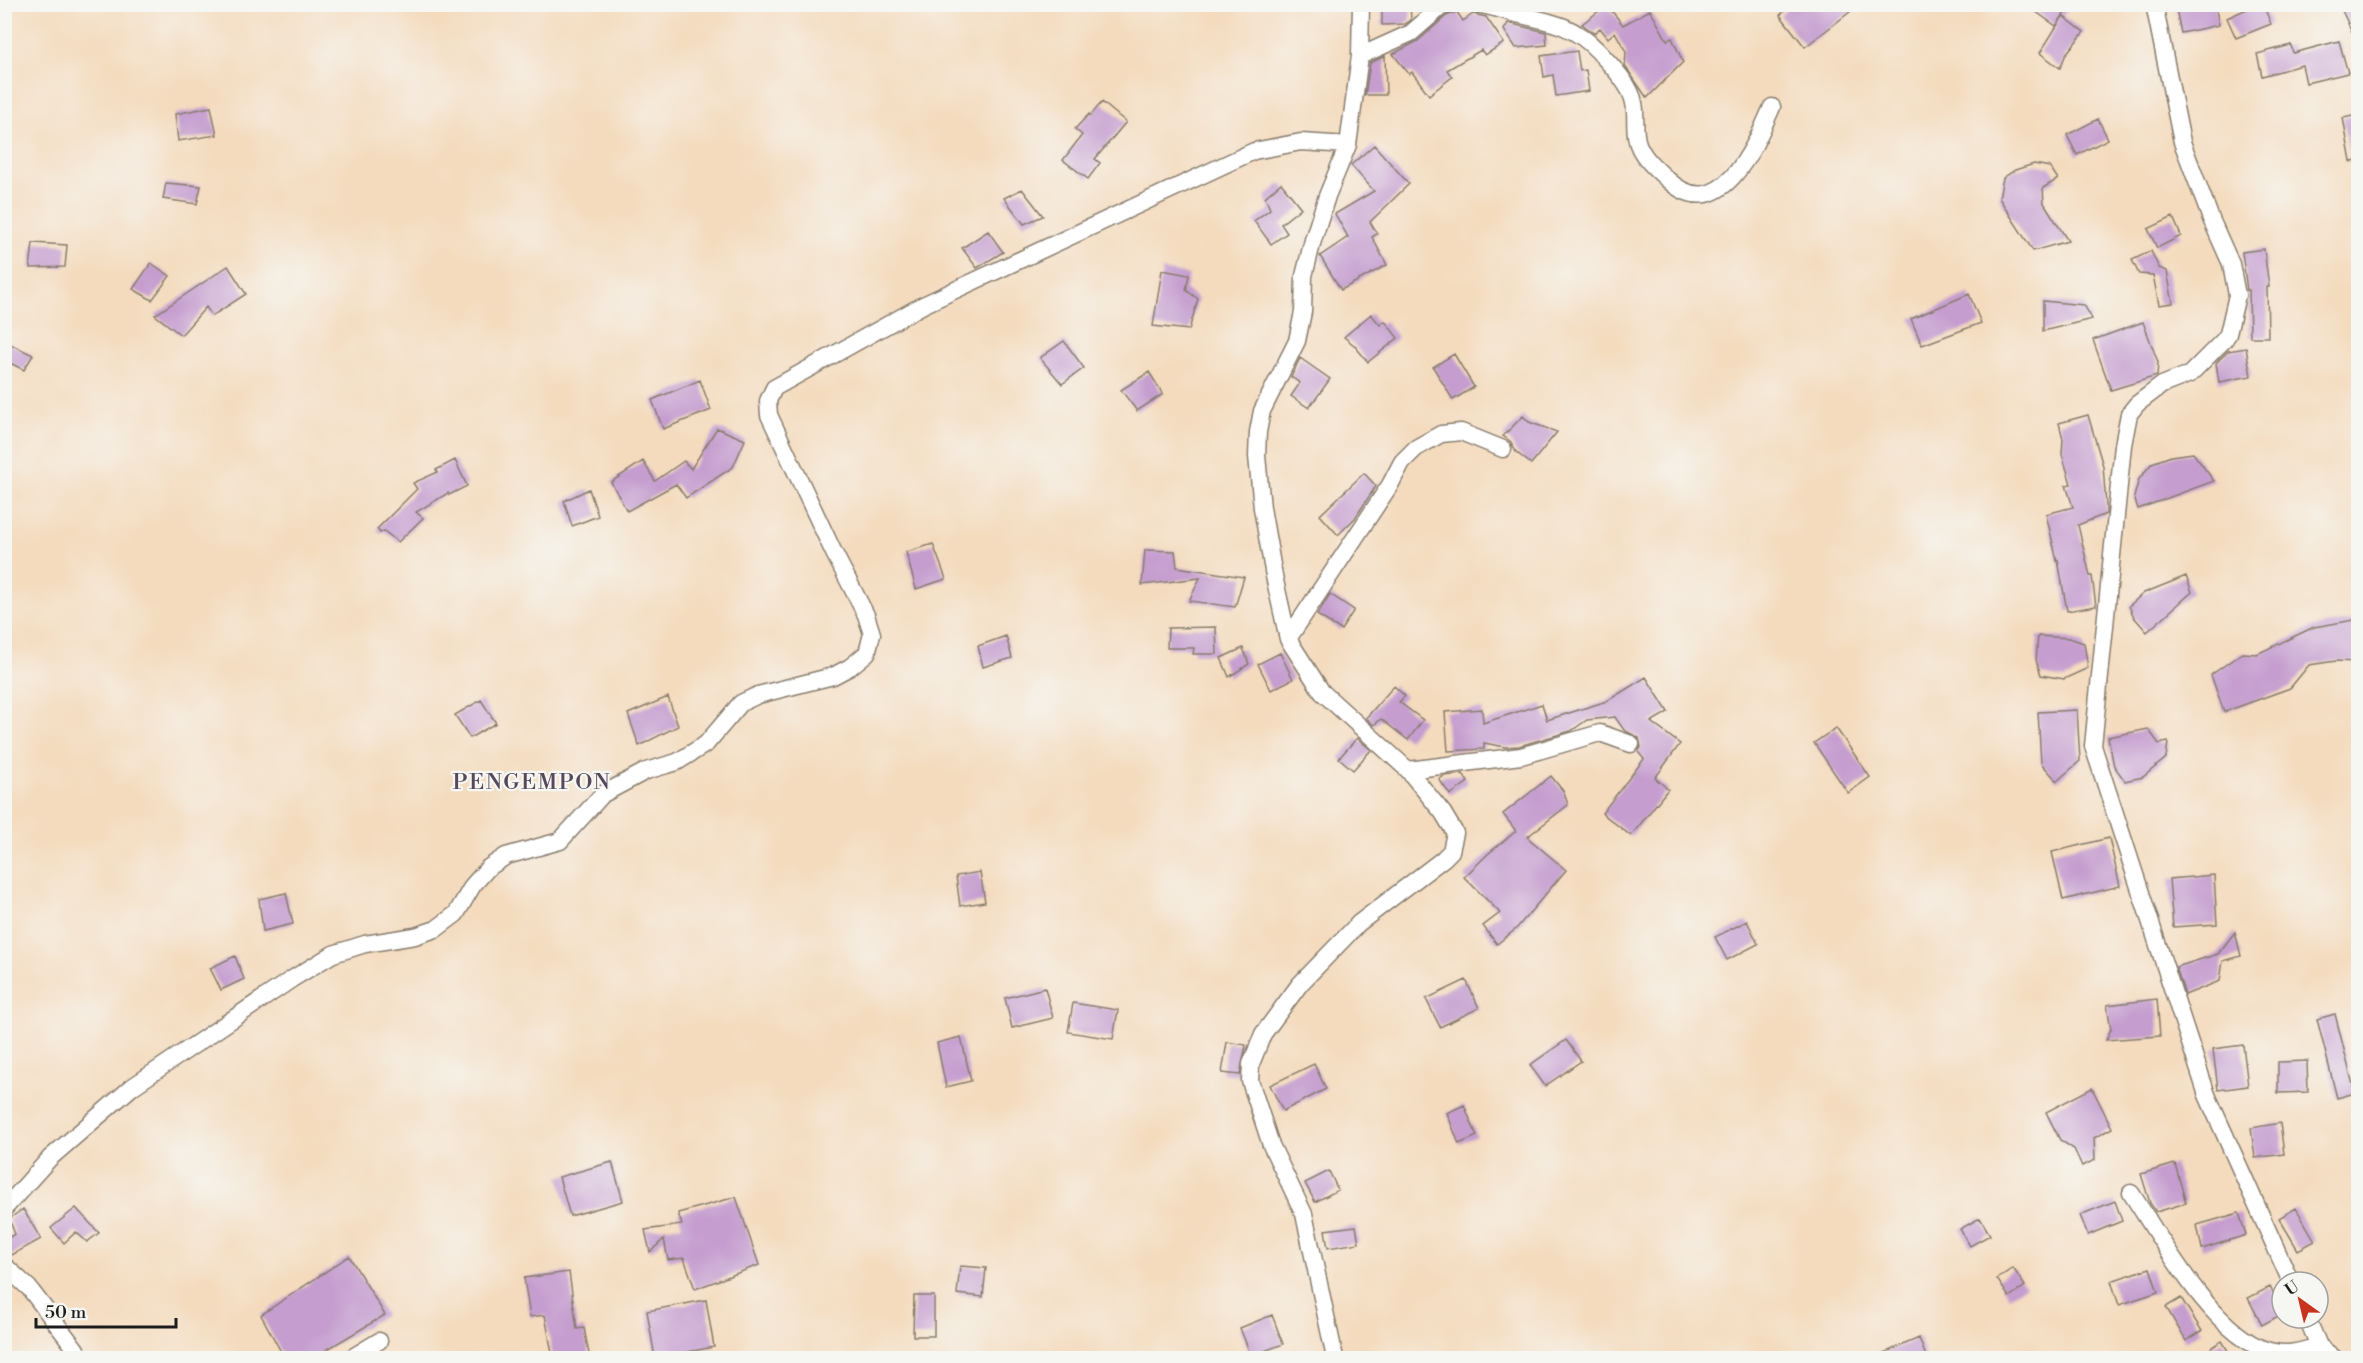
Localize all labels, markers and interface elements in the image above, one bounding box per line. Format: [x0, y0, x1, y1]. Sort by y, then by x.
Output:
district label: PENGEMPON [453, 769, 611, 796]
north arrow [2270, 1270, 2330, 1330]
text: U [2281, 1276, 2303, 1300]
scale bar [36, 1291, 176, 1329]
text: 50 m [45, 1301, 87, 1324]

